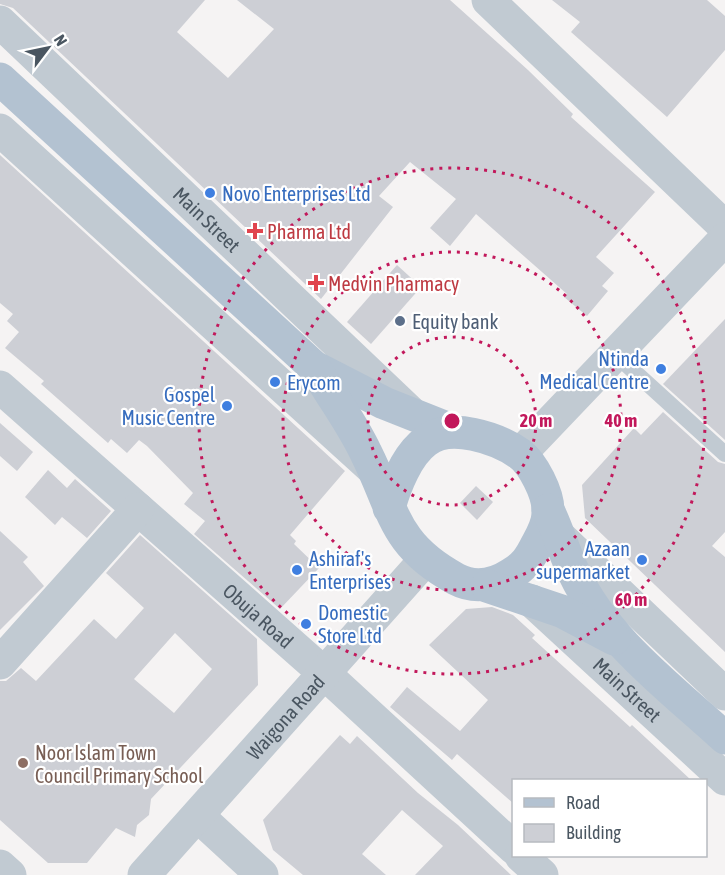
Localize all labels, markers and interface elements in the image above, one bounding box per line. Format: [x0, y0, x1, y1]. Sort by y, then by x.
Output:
north arrow [18, 18, 78, 78]
text: N [51, 31, 71, 49]
street label: Main Street [169, 182, 246, 256]
place label: Novo Enterprises Ltd [222, 182, 371, 205]
marker: Novo Enterprises Ltd [203, 186, 217, 200]
place label: Pharma Ltd [267, 220, 351, 243]
marker: Pharma Ltd [248, 224, 262, 238]
place label: Medvin Pharmacy [328, 272, 459, 295]
marker: Medvin Pharmacy [309, 276, 323, 290]
place label: Equity bank [412, 310, 498, 333]
marker: Equity bank [393, 314, 407, 328]
place label: Ntinda Medical Centre [539, 347, 649, 393]
marker: Ntinda Medical Centre [654, 362, 668, 376]
place label: Erycom [287, 371, 341, 394]
marker: Erycom [268, 375, 282, 389]
place label: Gospel Music Centre [122, 383, 216, 429]
marker: Gospel Music Centre [220, 399, 234, 413]
text: 20 m [520, 410, 552, 431]
text: 40 m [604, 410, 637, 431]
centre of rings [442, 411, 462, 431]
place label: Azaan supermarket [536, 537, 630, 583]
place label: Ashiraf's Enterprises [309, 547, 391, 593]
marker: Azaan supermarket [635, 553, 649, 567]
marker: Ashiraf's Enterprises [290, 563, 304, 577]
street label: Obuja Road [219, 578, 298, 652]
text: 60 m [615, 589, 647, 610]
place label: Domestic Store Ltd [318, 601, 387, 647]
marker: Domestic Store Ltd [299, 617, 313, 631]
street label: Main Street [589, 652, 666, 726]
street label: Waigona Road [241, 670, 329, 764]
place label: Noor Islam Town Council Primary School [35, 741, 204, 787]
marker: Noor Islam Town Council Primary School [16, 756, 30, 770]
legend [512, 779, 707, 857]
text: Road [566, 792, 600, 813]
text: Building [566, 822, 621, 843]

